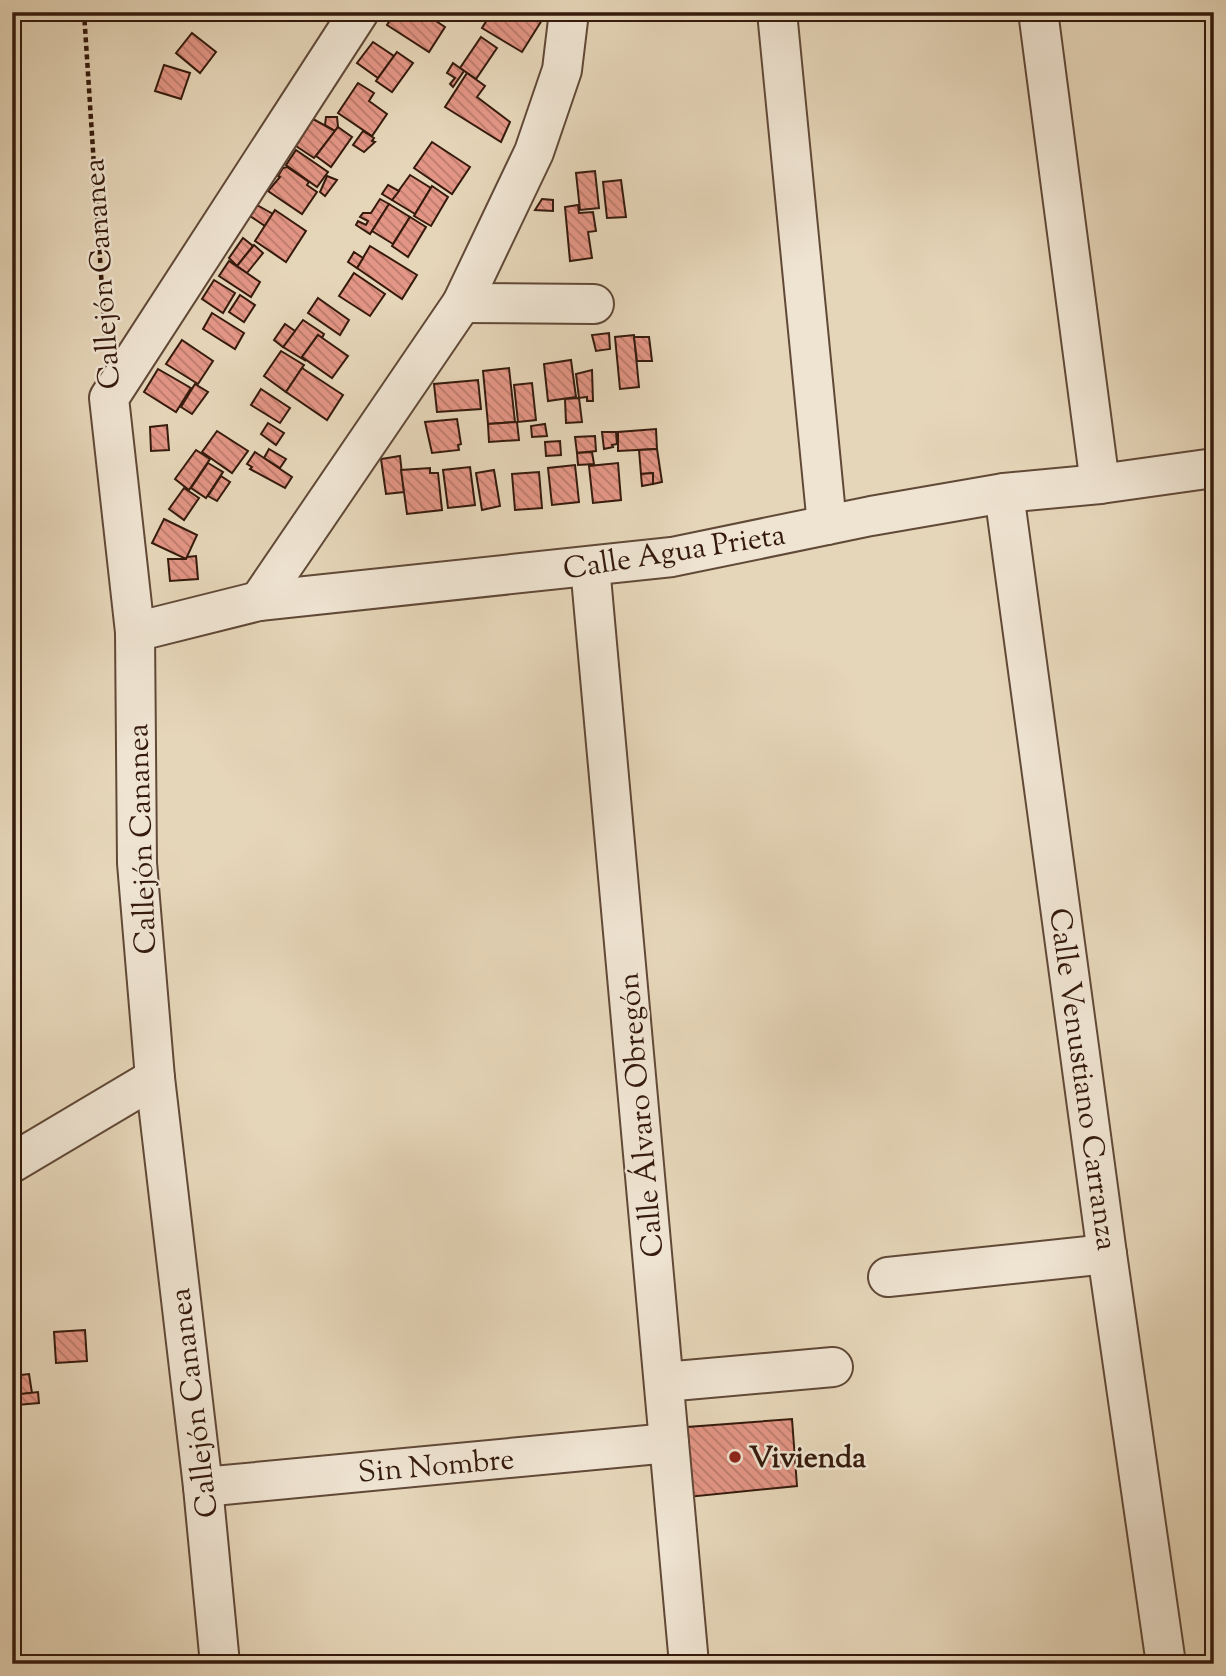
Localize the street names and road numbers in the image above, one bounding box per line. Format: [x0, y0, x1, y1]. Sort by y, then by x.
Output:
street label: Callejón Cananea [74, 157, 133, 391]
street label: Calle Agua Prieta [560, 515, 789, 592]
street label: Callejón Cananea [118, 723, 169, 955]
street label: Calle Venustiano Carranza [1036, 905, 1127, 1254]
street label: Calle Álvaro Obregón [609, 970, 676, 1259]
street label: Callejón Cananea [160, 1285, 231, 1520]
street label: Sin Nombre [356, 1439, 516, 1496]

